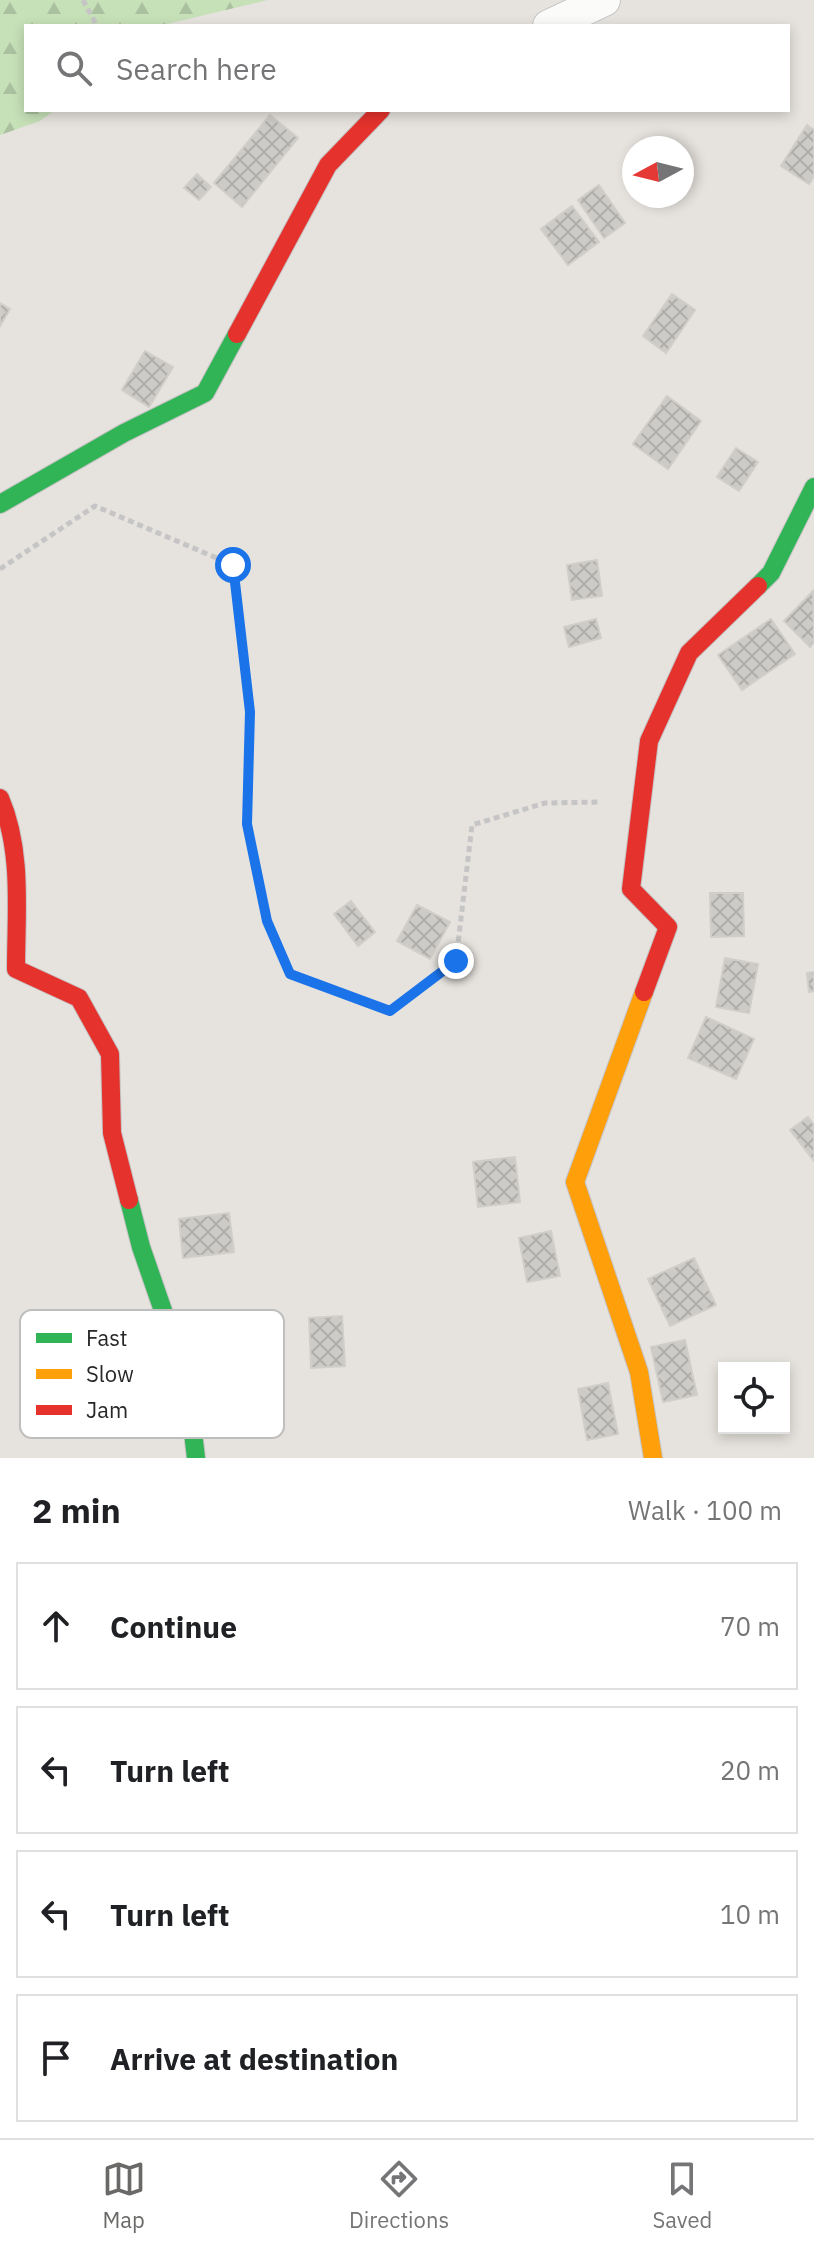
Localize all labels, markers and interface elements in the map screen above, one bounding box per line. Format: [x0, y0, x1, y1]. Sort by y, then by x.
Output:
search box [24, 24, 790, 112]
icon: search [52, 46, 96, 90]
text: Search here [116, 49, 277, 88]
north arrow [622, 136, 694, 208]
route start [215, 547, 251, 583]
route end [438, 943, 474, 979]
legend [20, 1310, 284, 1438]
text: Fast [86, 1323, 127, 1352]
text: Slow [86, 1359, 134, 1388]
map controls [718, 1362, 790, 1434]
button: locate [718, 1362, 790, 1434]
text: Jam [86, 1395, 128, 1424]
text: 2 min [32, 1488, 121, 1532]
text: Walk · 100 m [628, 1493, 782, 1527]
icon: ahead [34, 1604, 78, 1648]
text: Continue [110, 1607, 237, 1646]
text: 70 m [720, 1609, 780, 1643]
icon: left [34, 1748, 78, 1792]
text: Turn left [110, 1751, 229, 1790]
text: 20 m [720, 1753, 780, 1787]
icon: left [34, 1892, 78, 1936]
text: Turn left [110, 1895, 229, 1934]
text: 10 m [720, 1897, 780, 1931]
icon: arrive [34, 2036, 78, 2080]
text: Arrive at destination [110, 2039, 398, 2078]
tab: Map [102, 2157, 146, 2234]
tab: Directions [349, 2157, 449, 2234]
tab: Saved [652, 2157, 712, 2234]

